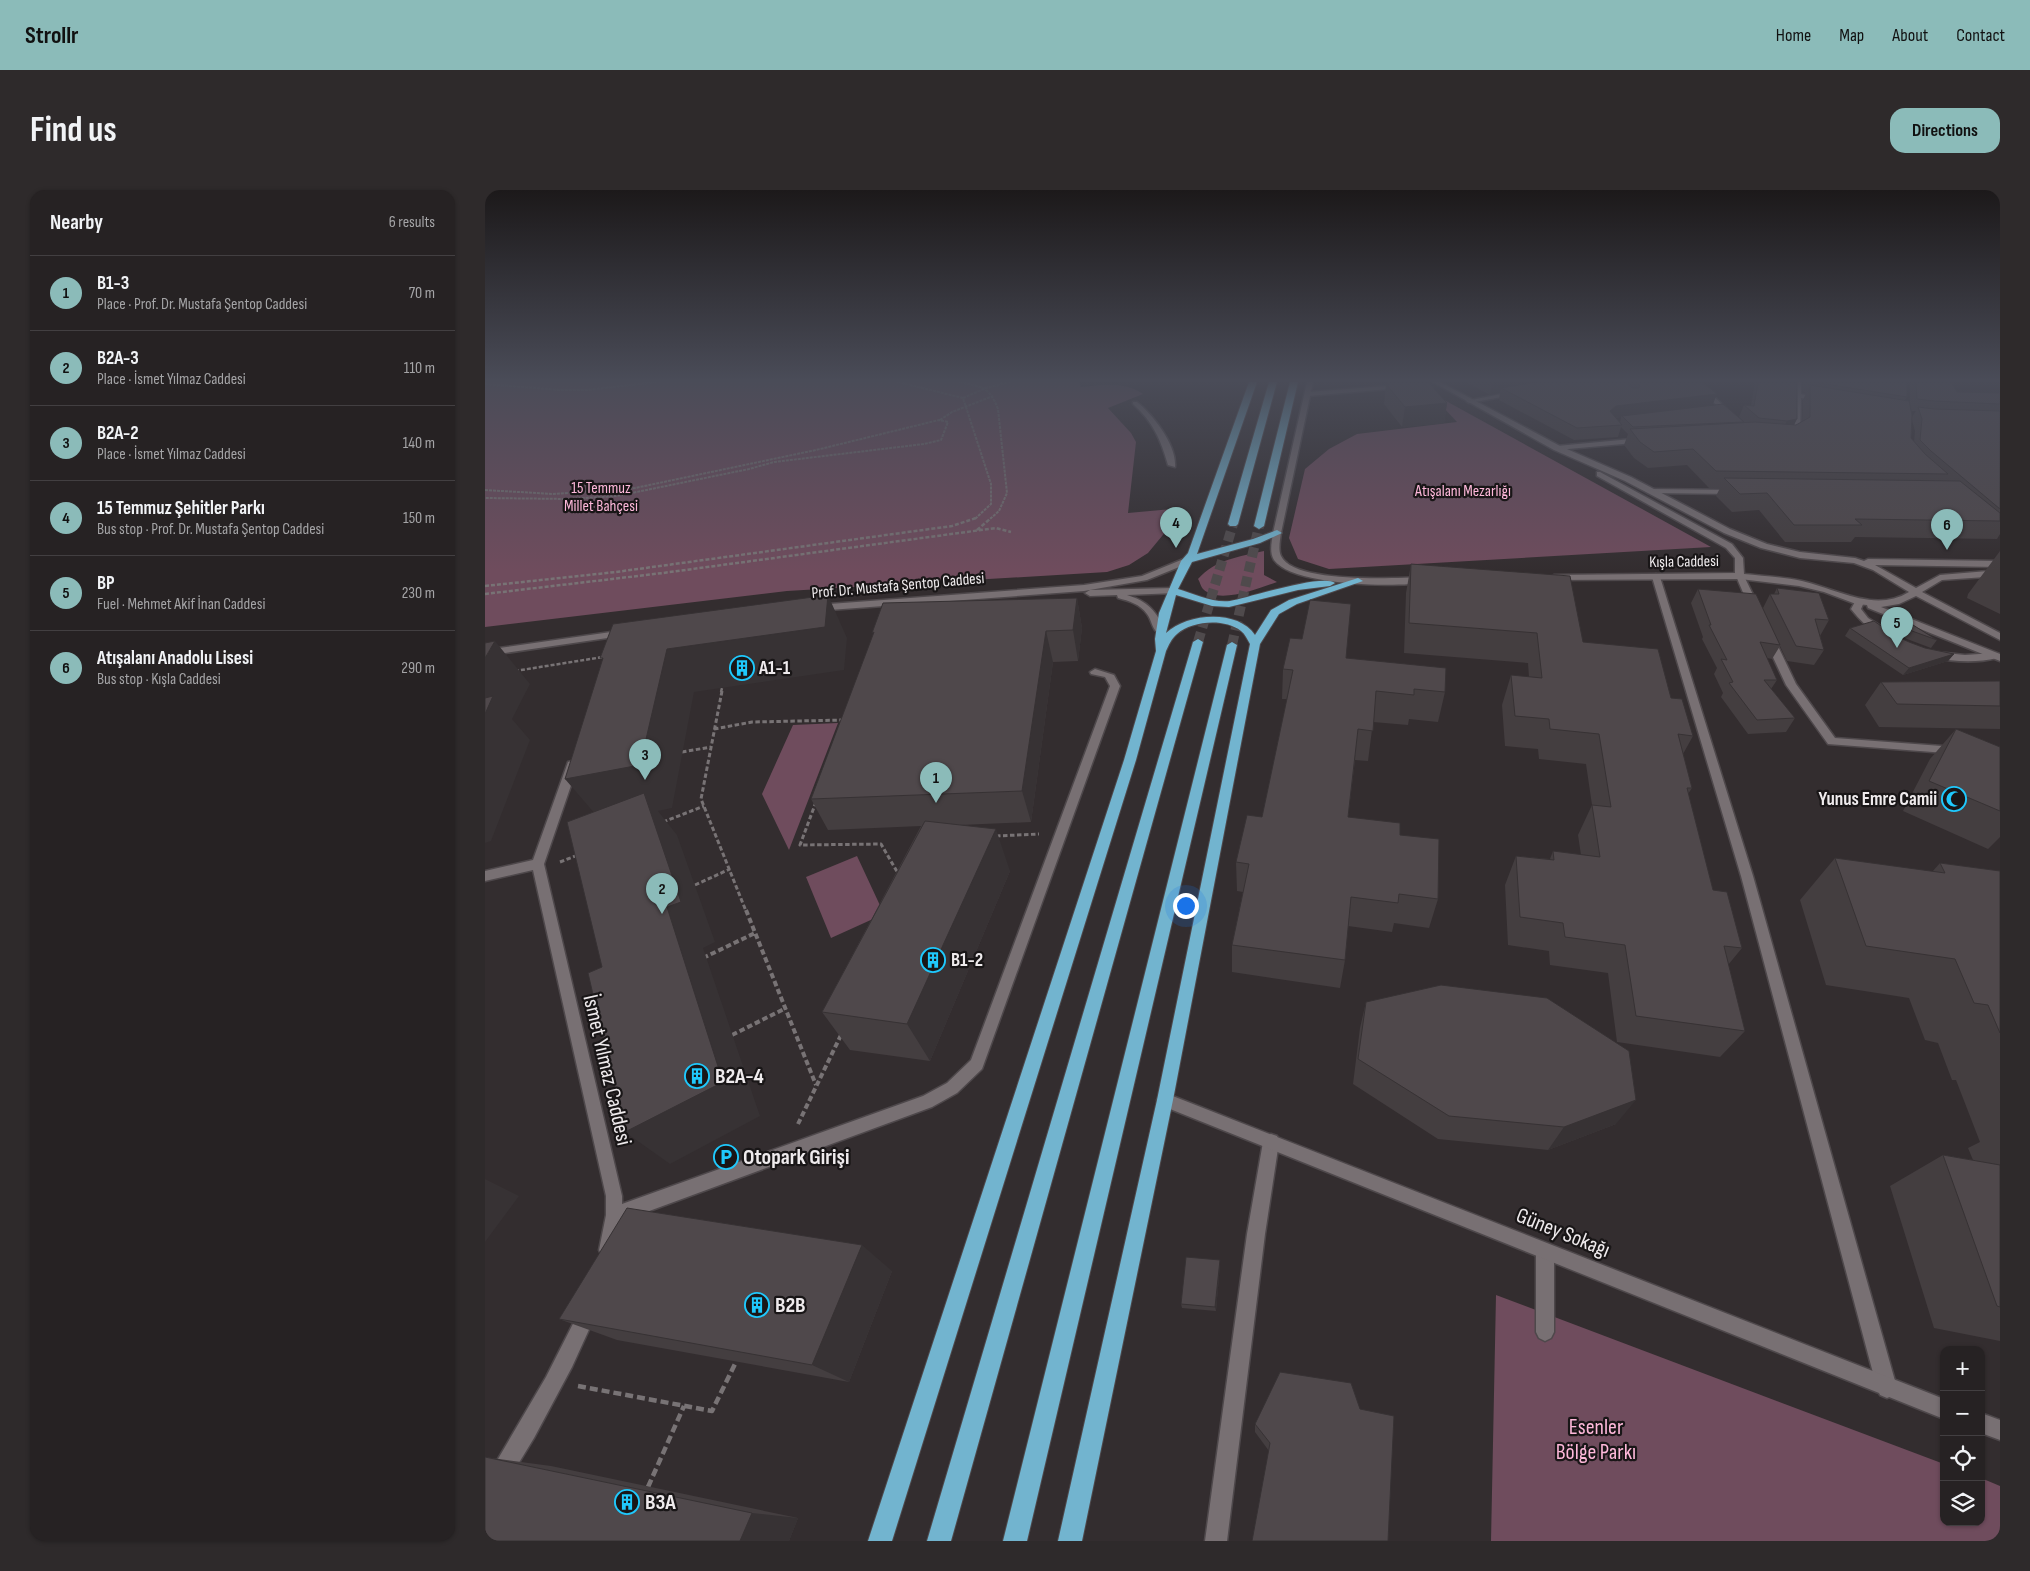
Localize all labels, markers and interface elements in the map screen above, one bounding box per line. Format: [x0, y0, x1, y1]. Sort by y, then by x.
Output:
text: Strollr [25, 21, 79, 50]
text: Home [1776, 25, 1811, 46]
text: Map [1839, 25, 1864, 46]
text: About [1892, 25, 1928, 46]
text: Contact [1956, 25, 2005, 46]
button: Directions [1890, 108, 2000, 153]
text: Find us [30, 109, 117, 152]
text: Nearby [50, 210, 103, 235]
text: 6 results [389, 213, 435, 232]
text: B1-3 [97, 272, 129, 295]
text: 1 [63, 284, 69, 303]
text: 70 m [409, 284, 435, 303]
text: Place · Prof. Dr. Mustafa Şentop Caddesi [97, 295, 307, 314]
text: B2A-3 [97, 347, 139, 370]
text: 2 [62, 359, 70, 378]
text: 110 m [404, 359, 435, 378]
text: Place · İsmet Yılmaz Caddesi [97, 370, 246, 389]
text: B2A-2 [97, 422, 139, 445]
text: 3 [62, 434, 70, 453]
text: 140 m [403, 434, 435, 453]
text: Place · İsmet Yılmaz Caddesi [97, 445, 246, 464]
park label: 15 Temmuz Millet Bahçesi [564, 479, 638, 516]
park label: Atışalanı Mezarlığı [1414, 482, 1511, 501]
text: 15 Temmuz Şehitler Parkı [97, 497, 265, 520]
pin: 4 [1160, 507, 1192, 548]
text: 4 [62, 509, 70, 528]
text: 150 m [403, 509, 435, 528]
pin: 6 [1931, 509, 1963, 550]
text: Bus stop · Prof. Dr. Mustafa Şentop Caddesi [97, 520, 324, 539]
street label: Kışla Caddesi [1649, 552, 1719, 572]
street label: Prof. Dr. Mustafa Şentop Caddesi [811, 569, 985, 603]
text: BP [97, 572, 115, 595]
text: 5 [62, 584, 70, 603]
text: 230 m [402, 584, 435, 603]
text: Fuel · Mehmet Akif İnan Caddesi [97, 595, 265, 614]
pin: 5 [1881, 607, 1913, 648]
text: Atışalanı Anadolu Lisesi [97, 647, 253, 670]
building icon: A1-1 [729, 655, 755, 681]
place label: A1-1 [758, 657, 791, 680]
text: 6 [62, 659, 70, 678]
text: 290 m [401, 659, 435, 678]
text: Bus stop · Kışla Caddesi [97, 670, 221, 689]
pin: 3 [629, 739, 661, 780]
pin: 1 [920, 762, 952, 803]
mosque icon: Yunus Emre Camii [1941, 786, 1967, 812]
place label: Yunus Emre Camii [1818, 788, 1937, 811]
pin: 2 [646, 873, 678, 914]
your location [1173, 893, 1199, 919]
building icon: B1-2 [920, 947, 946, 973]
place label: B1-2 [951, 949, 983, 972]
street label: İsmet Yılmaz Caddesi [577, 992, 637, 1148]
building icon: B2A-4 [684, 1063, 710, 1089]
place label: B2A-4 [715, 1063, 764, 1090]
parking icon: Otopark Girişi [713, 1144, 739, 1170]
place label: Otopark Girişi [743, 1144, 849, 1171]
street label: Güney Sokağı [1512, 1202, 1614, 1264]
building icon: B2B [744, 1292, 770, 1318]
place label: B2B [775, 1292, 806, 1319]
map controls [1940, 1346, 1985, 1526]
button: + [1940, 1346, 1985, 1391]
button: − [1940, 1391, 1985, 1436]
park label: Esenler Bölge Parkı [1556, 1414, 1636, 1466]
button: locate [1940, 1436, 1985, 1481]
button: layers [1940, 1481, 1985, 1526]
building icon: B3A [614, 1489, 640, 1515]
place label: B3A [645, 1489, 676, 1516]

